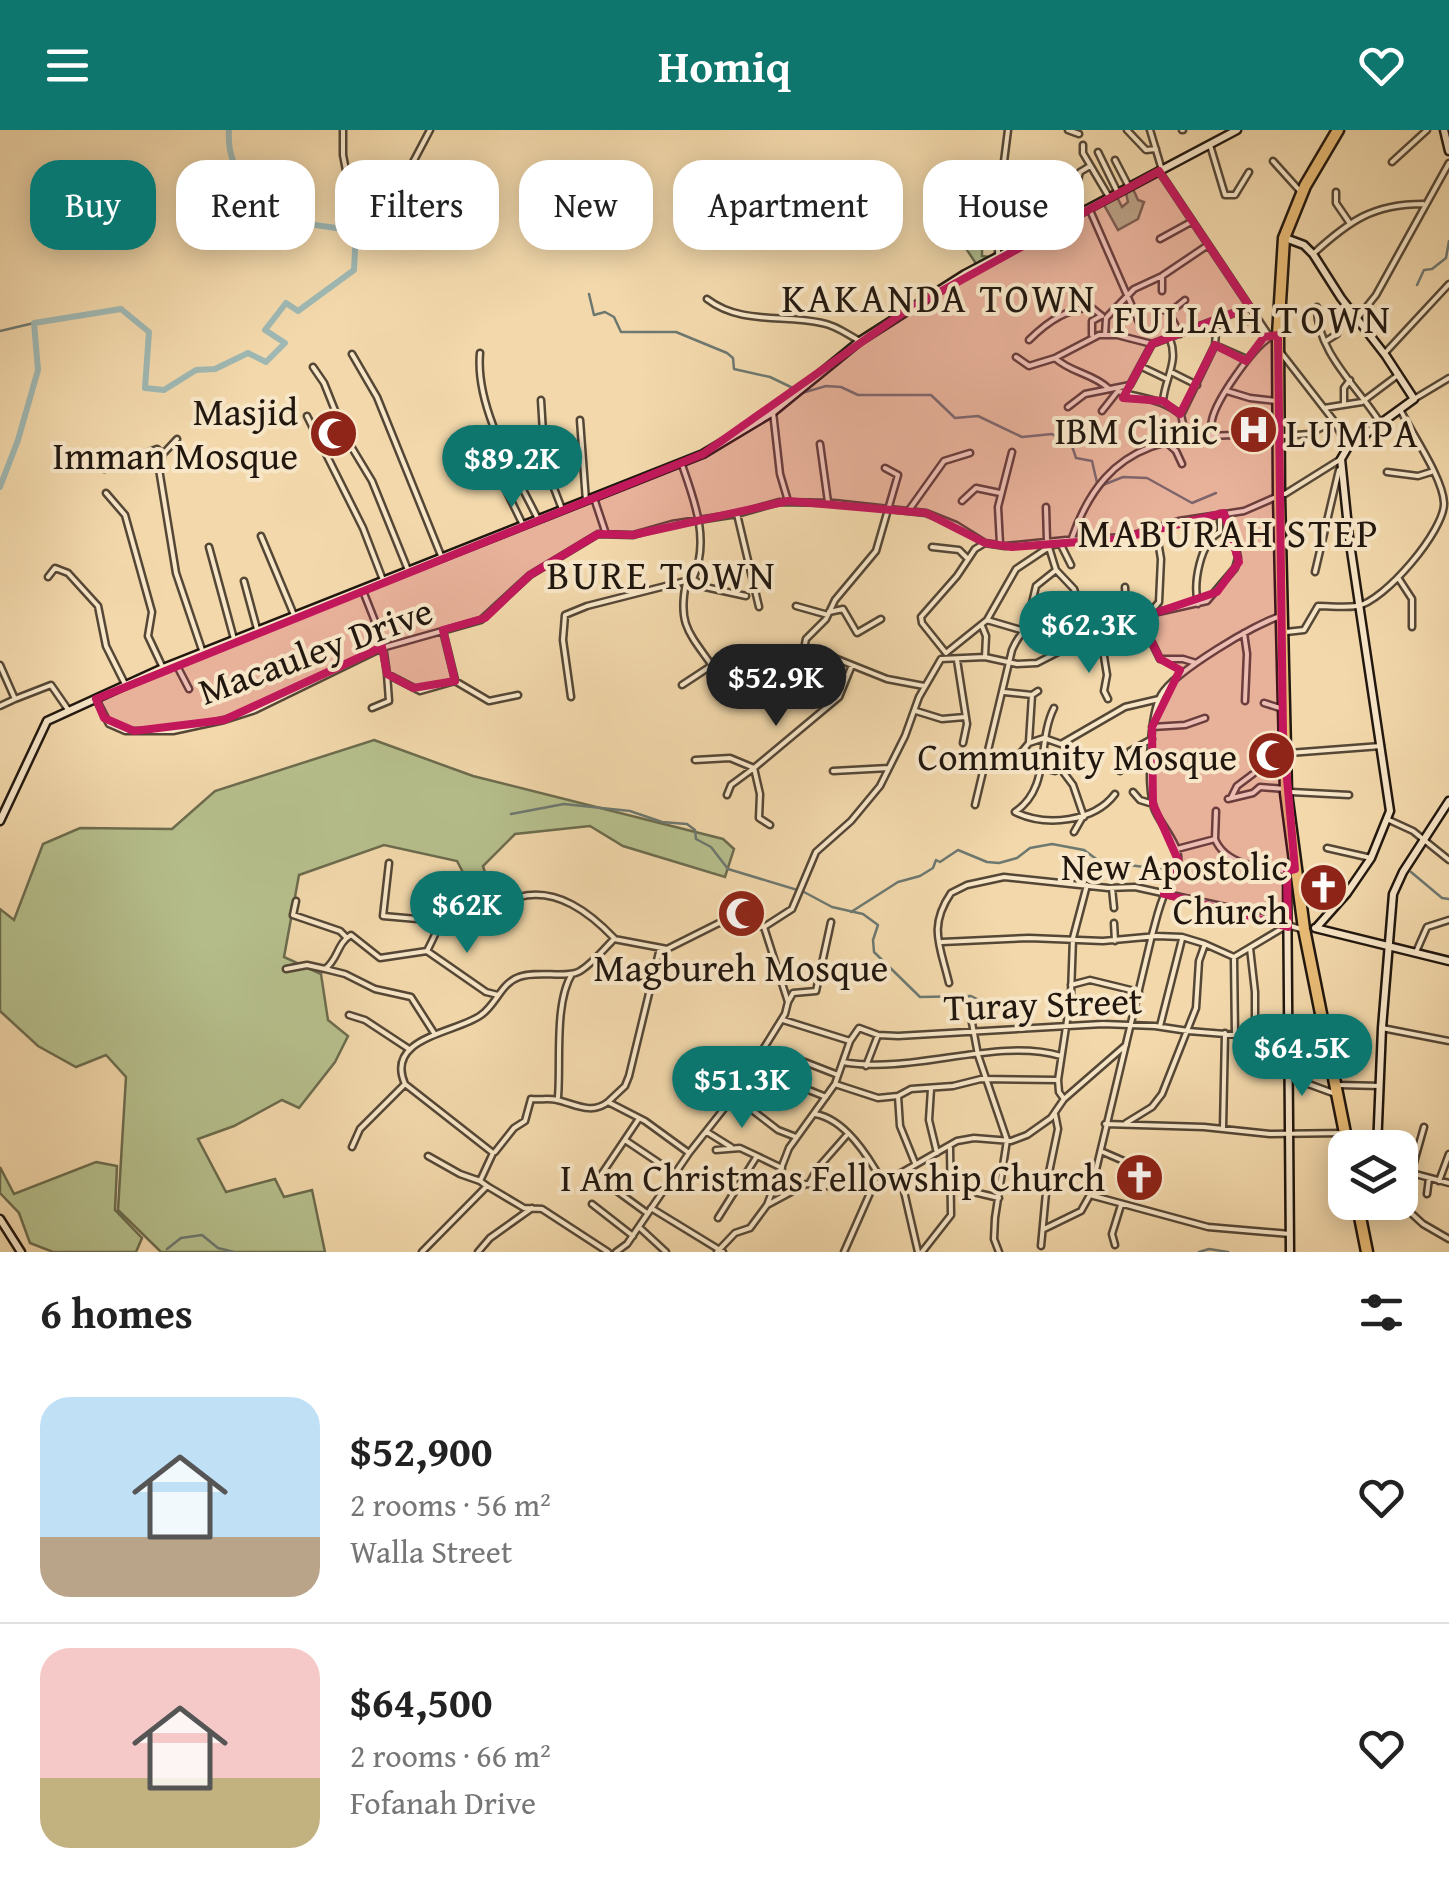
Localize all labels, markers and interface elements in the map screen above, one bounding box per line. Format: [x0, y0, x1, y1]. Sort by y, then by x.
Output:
text: Homiq [658, 33, 791, 98]
icon: menu [40, 38, 95, 93]
icon: heart [1354, 38, 1409, 93]
chip: Buy [30, 160, 156, 250]
chip: Rent [176, 160, 315, 250]
chip: Filters [335, 160, 499, 250]
chip: New [519, 160, 653, 250]
chip: Apartment [673, 160, 903, 250]
chip: House [923, 160, 1084, 250]
district label: KAKANDA TOWN [781, 268, 1097, 327]
district label: FULLAH TOWN [1114, 289, 1392, 348]
place label: Masjid Imman Mosque [53, 383, 299, 483]
place label: IBM Clinic [1054, 402, 1218, 458]
district label: LUMPA [1286, 403, 1420, 462]
hospital icon: IBM Clinic [1227, 404, 1279, 456]
mosque icon: Masjid Imman Mosque [307, 407, 359, 459]
pin: $89.2K [431, 425, 593, 510]
text: $89.2K [464, 434, 560, 481]
district label: MABURAH STEP [1078, 503, 1380, 562]
district label: BURE TOWN [547, 545, 777, 604]
street label: Macauley Drive [190, 582, 440, 718]
pin: $62.3K [1008, 591, 1170, 676]
text: $62.3K [1041, 600, 1137, 647]
pin: $52.9K [695, 644, 857, 729]
text: $52.9K [728, 653, 824, 700]
place label: Community Mosque [918, 728, 1237, 784]
mosque icon: Community Mosque [1246, 730, 1298, 782]
place label: New Apostolic Church [1061, 838, 1288, 938]
church icon: New Apostolic Church [1297, 862, 1349, 914]
pin: $62K [408, 871, 526, 956]
text: $62K [432, 880, 502, 927]
mosque icon: Magbureh Mosque [715, 887, 767, 939]
place label: Magbureh Mosque [594, 939, 888, 995]
street label: Turay Street [943, 972, 1143, 1034]
pin: $64.5K [1221, 1014, 1383, 1099]
text: $64.5K [1254, 1023, 1350, 1070]
pin: $51.3K [661, 1046, 823, 1131]
text: $51.3K [694, 1055, 790, 1102]
map controls [1328, 1130, 1418, 1220]
button: layers [1328, 1130, 1418, 1220]
place label: I Am Christmas Fellowship Church [560, 1149, 1105, 1205]
church icon: I Am Christmas Fellowship Church [1114, 1151, 1166, 1203]
text: 6 homes [40, 1282, 193, 1343]
icon: filters [1354, 1285, 1409, 1340]
text: $52,900 [350, 1420, 492, 1481]
icon: home [120, 1437, 240, 1557]
icon: heart [1354, 1470, 1409, 1525]
text: 2 rooms · 56 m² [350, 1481, 551, 1528]
text: Walla Street [350, 1528, 512, 1575]
text: $64,500 [350, 1671, 492, 1732]
icon: home [120, 1688, 240, 1808]
icon: heart [1354, 1721, 1409, 1776]
text: 2 rooms · 66 m² [350, 1732, 551, 1779]
text: Fofanah Drive [350, 1779, 536, 1826]

